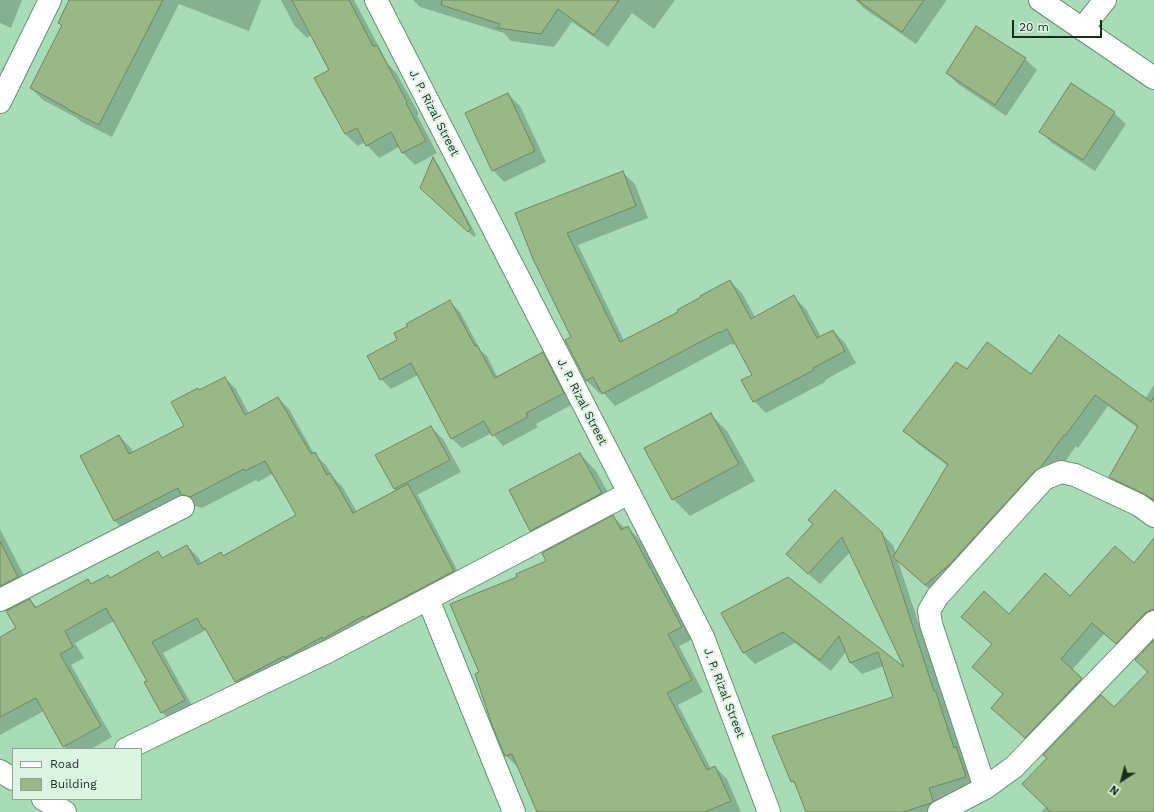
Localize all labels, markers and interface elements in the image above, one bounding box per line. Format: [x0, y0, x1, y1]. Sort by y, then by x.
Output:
scale bar [1014, 12, 1104, 38]
text: 20 m [1019, 20, 1049, 34]
street label: J. P. Rizal Street [406, 67, 462, 159]
street label: J. P. Rizal Street [554, 356, 610, 448]
street label: J. P. Rizal Street [700, 646, 748, 740]
legend [12, 748, 142, 800]
text: Road [50, 757, 79, 771]
north arrow [1102, 760, 1142, 800]
text: Building [50, 777, 97, 791]
text: N [1108, 782, 1122, 798]

